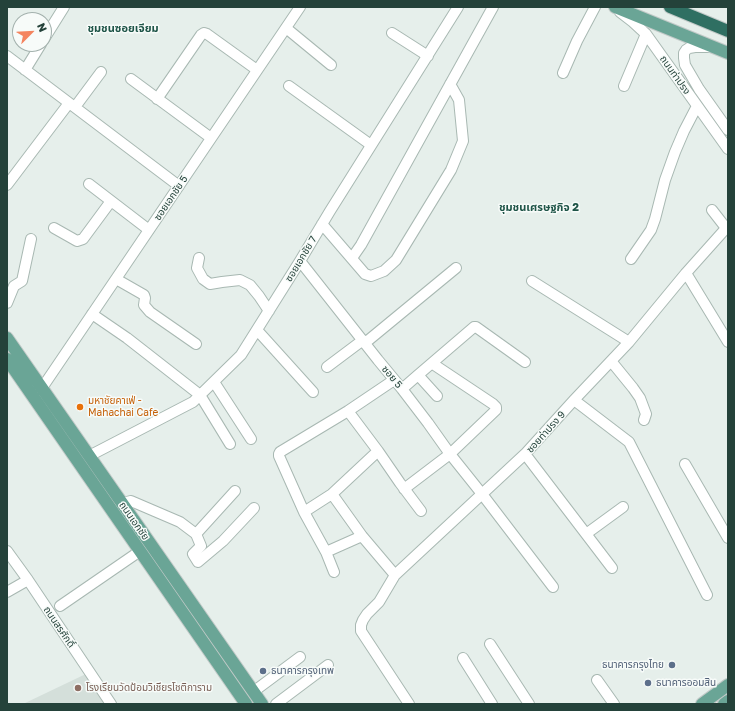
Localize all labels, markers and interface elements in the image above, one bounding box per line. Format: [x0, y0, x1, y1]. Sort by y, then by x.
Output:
north arrow [12, 12, 52, 52]
text: N [35, 21, 50, 34]
district label: ชุมชนซอยเจียม [87, 22, 159, 36]
street label: ถนนท่าปรง [657, 53, 693, 97]
street label: ซอยเอกชัย 5 [152, 173, 190, 223]
district label: ชุมชนเศรษฐกิจ 2 [499, 201, 579, 215]
street label: ซอยเอกชัย 7 [283, 234, 319, 284]
street label: ซอย 5 [379, 363, 405, 391]
place label: มหาชัยคาเฟ่ - Mahachai Cafe [88, 395, 158, 418]
marker: มหาชัยคาเฟ่ - Mahachai Cafe [75, 402, 85, 412]
street label: ซอยท่าปรง 9 [524, 409, 568, 455]
street label: ถนนเอกชัย [116, 499, 152, 543]
street label: ถนนสรศักดิ์ [41, 604, 77, 650]
place label: ธนาคารกรุงไทย [602, 659, 664, 671]
marker: ธนาคารกรุงไทย [667, 660, 677, 670]
place label: ธนาคารกรุงเทพ [271, 665, 334, 677]
marker: ธนาคารกรุงเทพ [258, 666, 268, 676]
place label: ธนาคารออมสิน [656, 677, 716, 689]
marker: ธนาคารออมสิน [643, 678, 653, 688]
place label: โรงเรียนวัดป้อมวิเชียรโชติการาม [86, 682, 212, 694]
marker: โรงเรียนวัดป้อมวิเชียรโชติการาม [73, 683, 83, 693]

